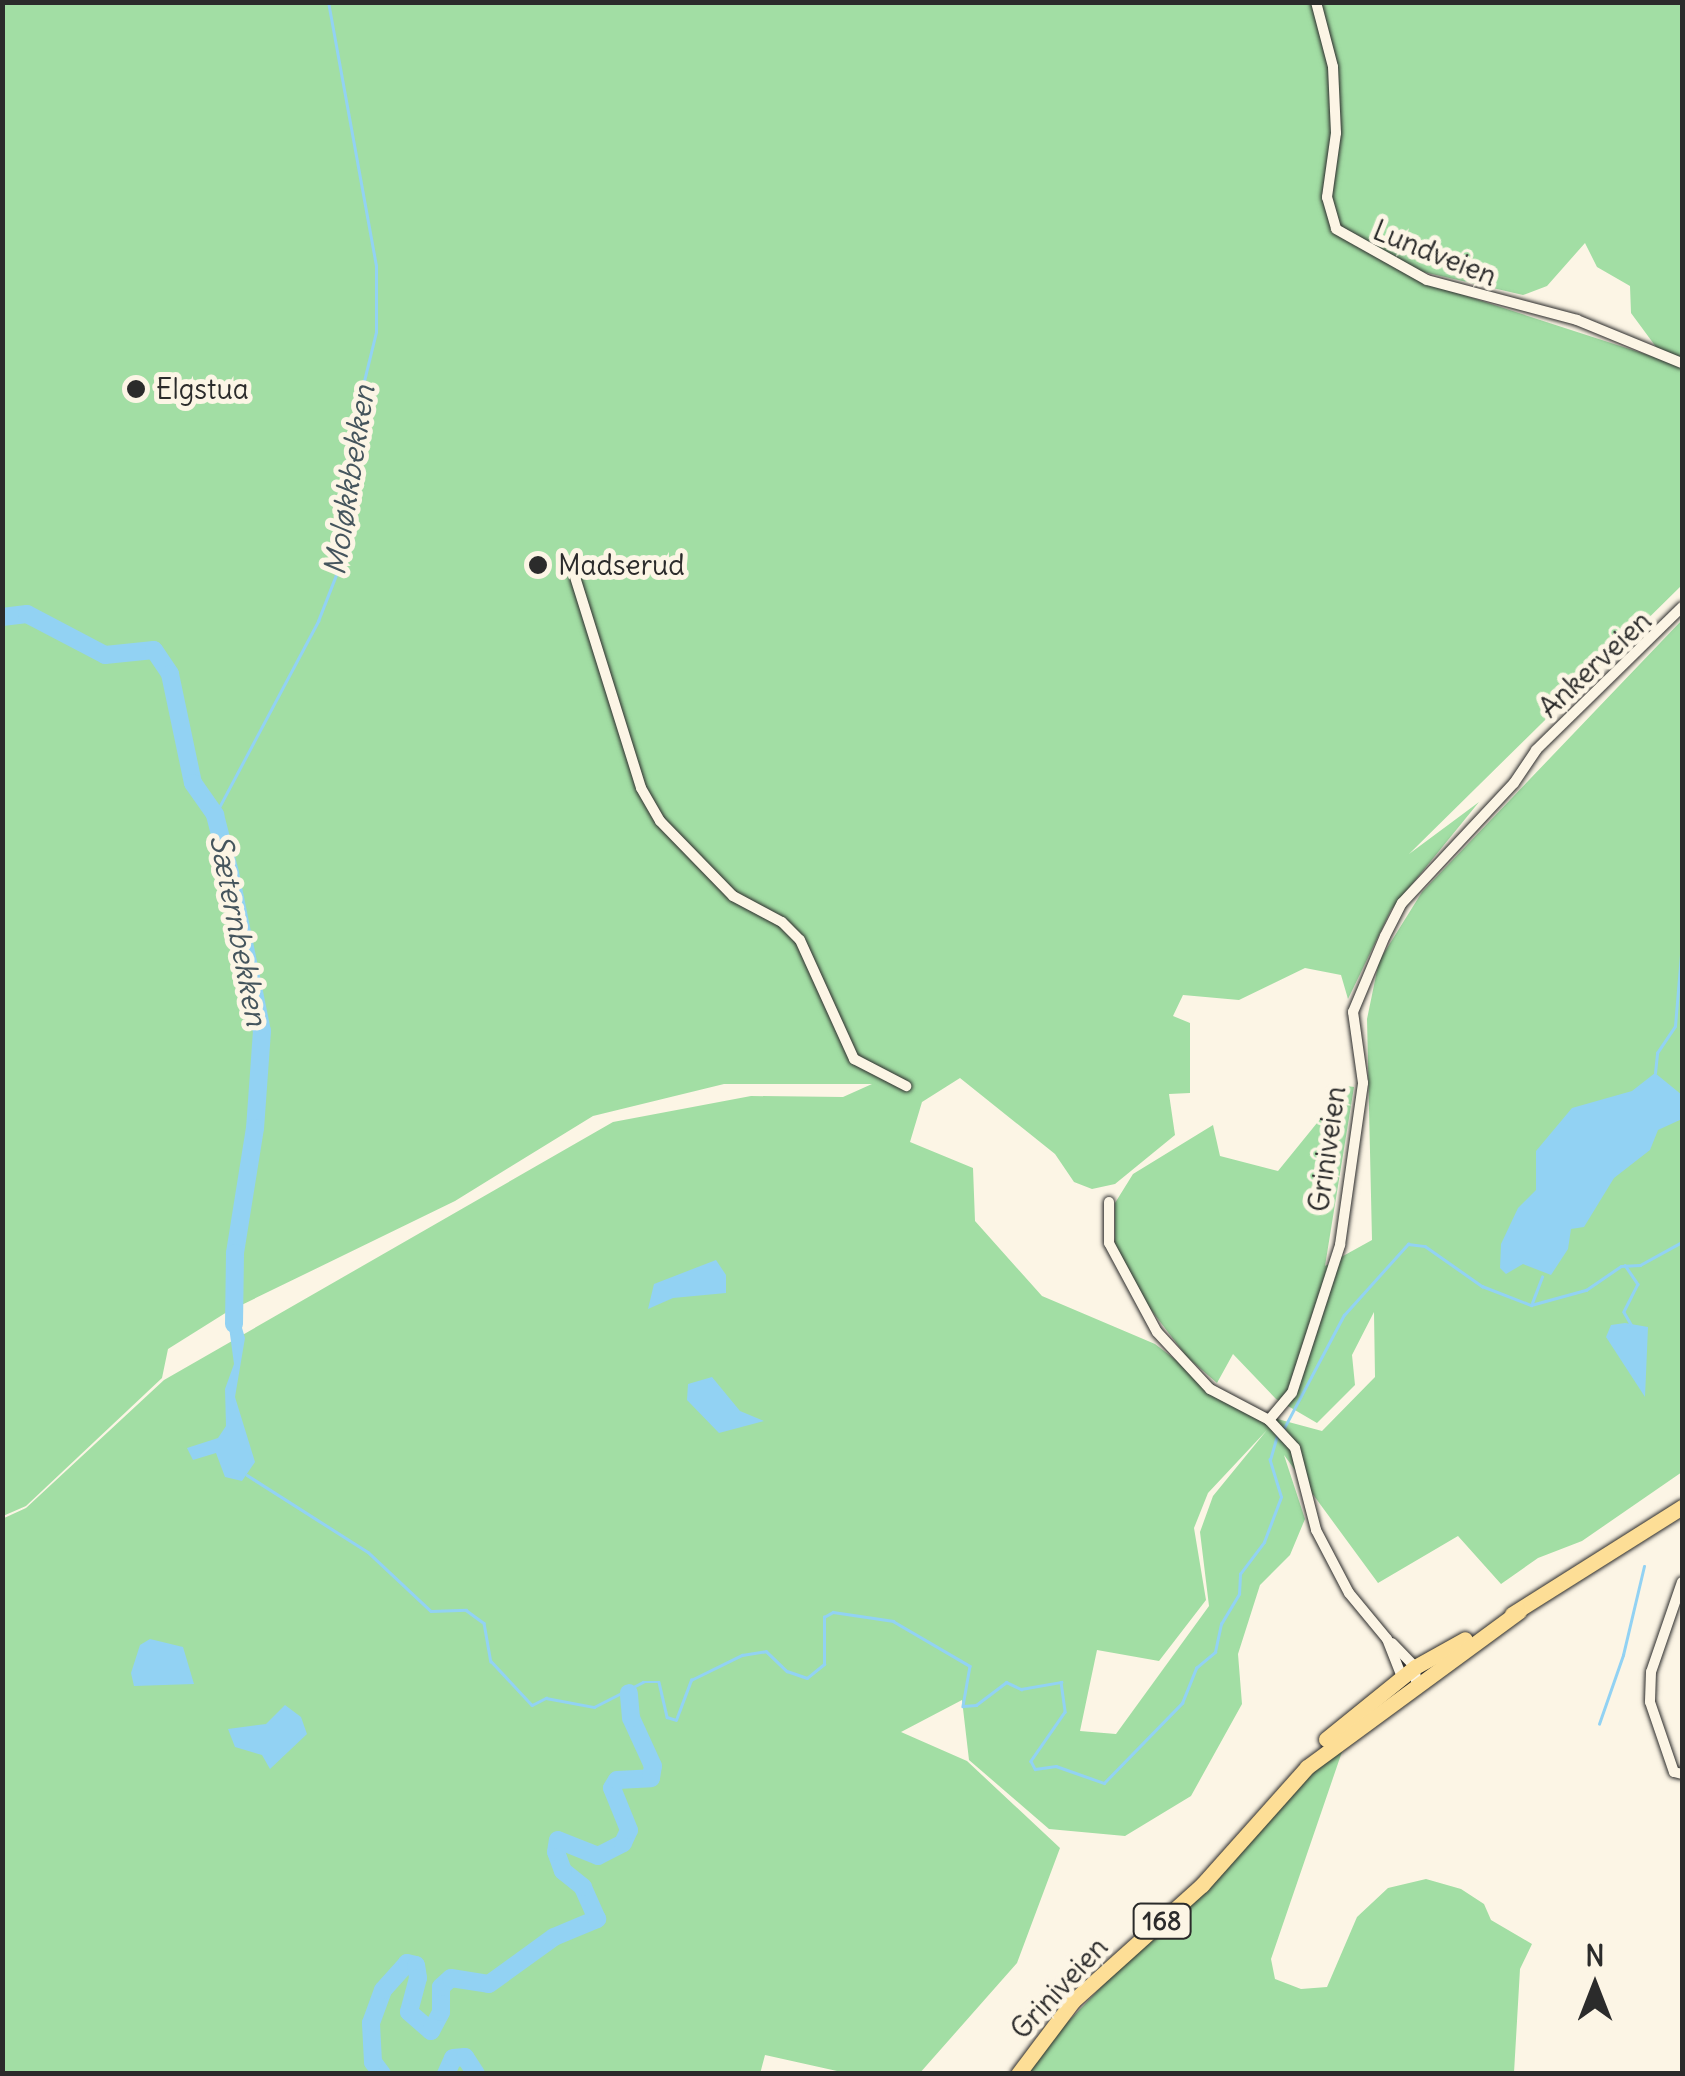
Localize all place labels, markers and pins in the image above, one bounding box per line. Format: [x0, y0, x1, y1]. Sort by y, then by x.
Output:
place label: Elgstua [156, 372, 249, 406]
marker: Elgstua [125, 378, 147, 400]
place label: Madserud [558, 548, 685, 582]
marker: Madserud [527, 554, 549, 576]

